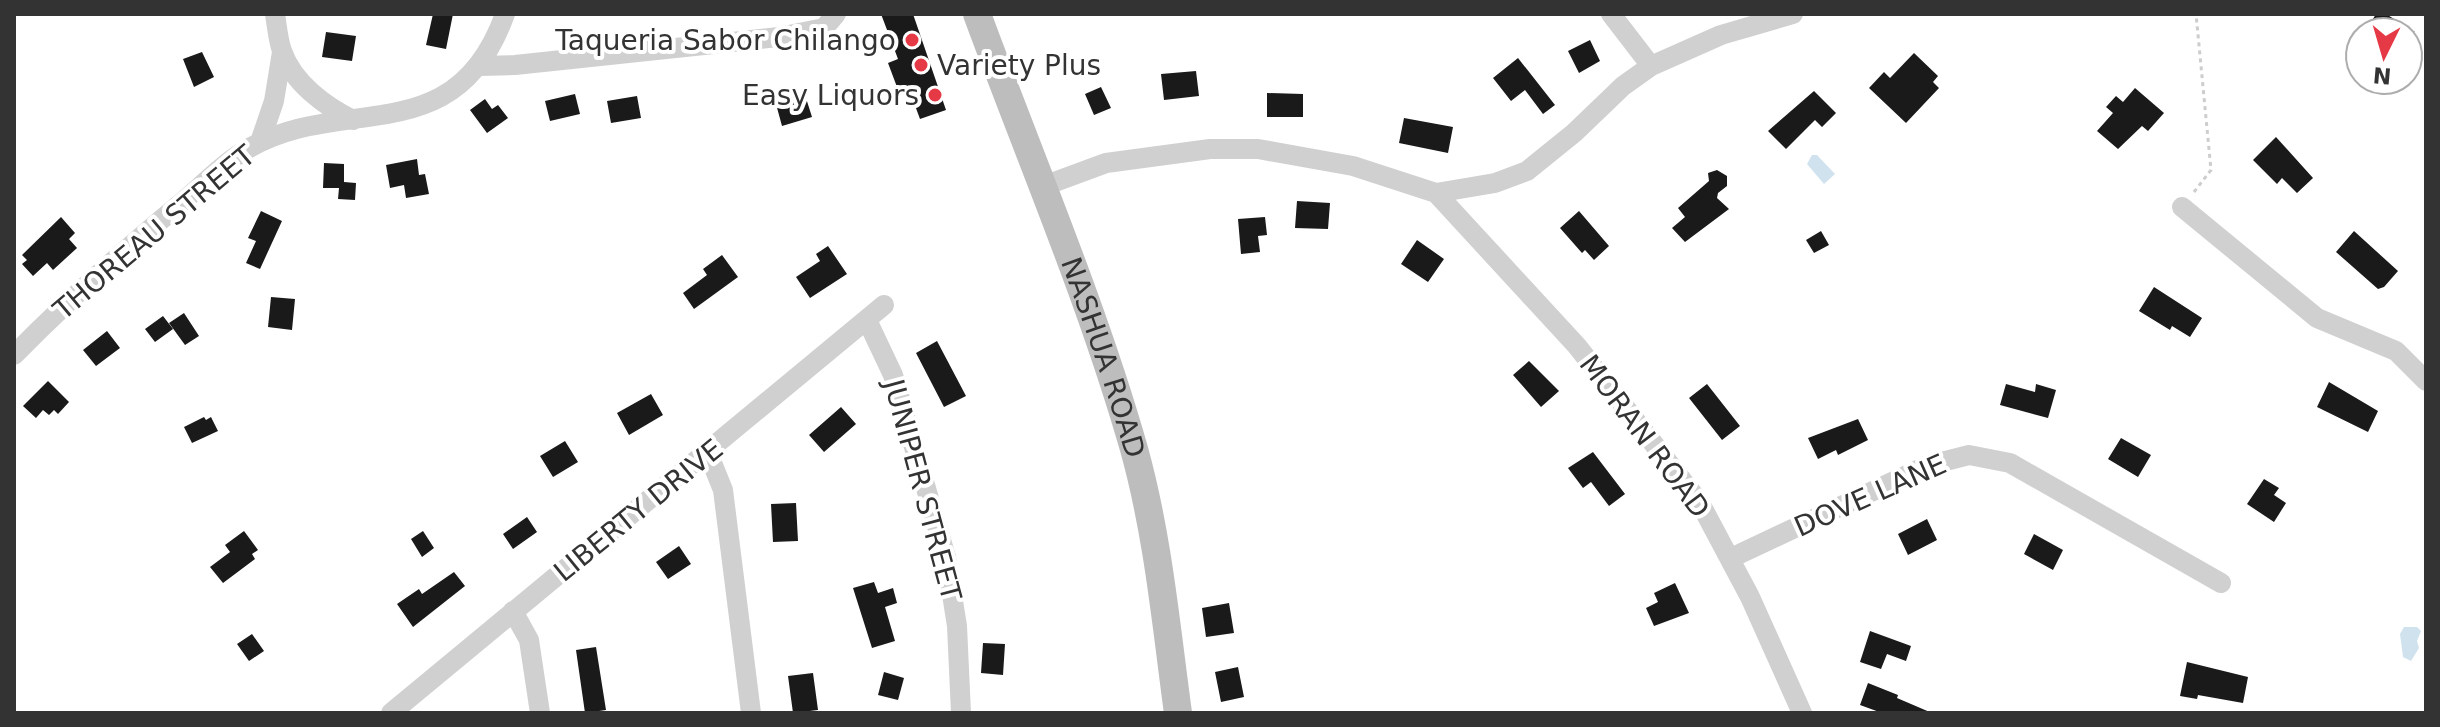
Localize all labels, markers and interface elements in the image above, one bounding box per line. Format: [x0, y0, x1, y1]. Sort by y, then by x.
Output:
north arrow [2344, 16, 2424, 96]
place label: Taqueria Sabor Chilango [554, 24, 896, 57]
marker: Taqueria Sabor Chilango [903, 31, 921, 49]
place label: Variety Plus [937, 49, 1101, 82]
marker: Variety Plus [912, 56, 930, 74]
text: N [2372, 62, 2393, 89]
place label: Easy Liquors [742, 79, 919, 112]
marker: Easy Liquors [926, 86, 944, 104]
street label: THOREAU STREET [46, 138, 262, 327]
street label: NASHUA ROAD [1054, 253, 1152, 461]
street label: MORAN ROAD [1573, 348, 1717, 524]
street label: JUNIPER STREET [877, 374, 968, 605]
street label: LIBERTY DRIVE [547, 432, 729, 588]
street label: DOVE LANE [1789, 447, 1951, 544]

